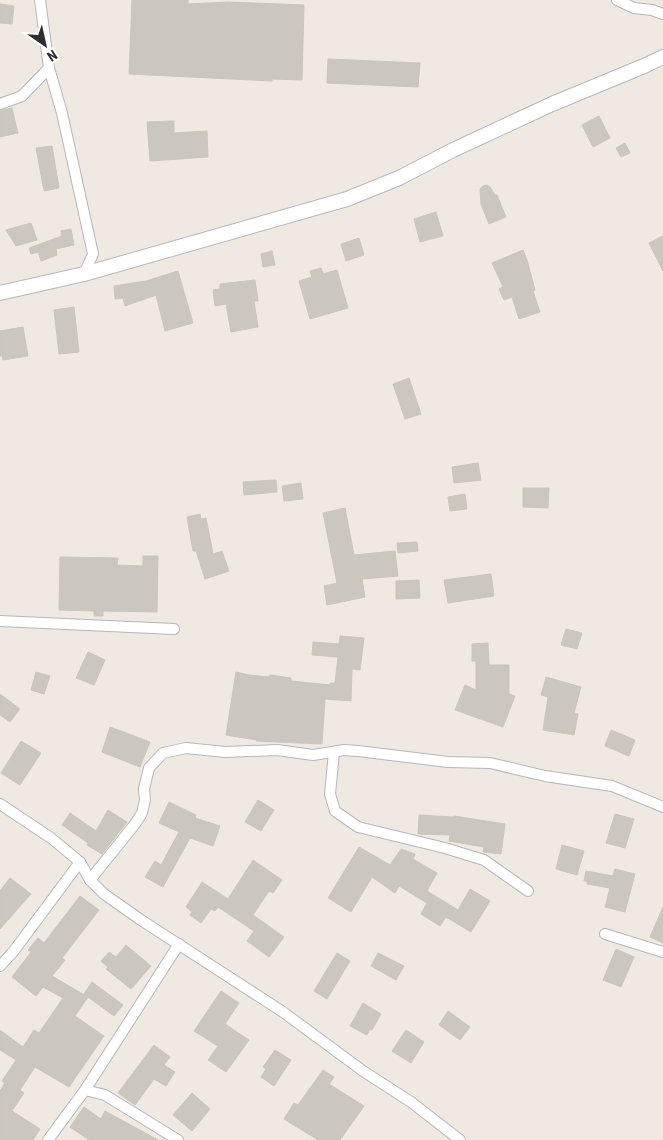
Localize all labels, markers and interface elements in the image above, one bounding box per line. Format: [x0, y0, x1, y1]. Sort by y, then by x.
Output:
north arrow [20, 20, 70, 70]
text: N [44, 47, 60, 65]

